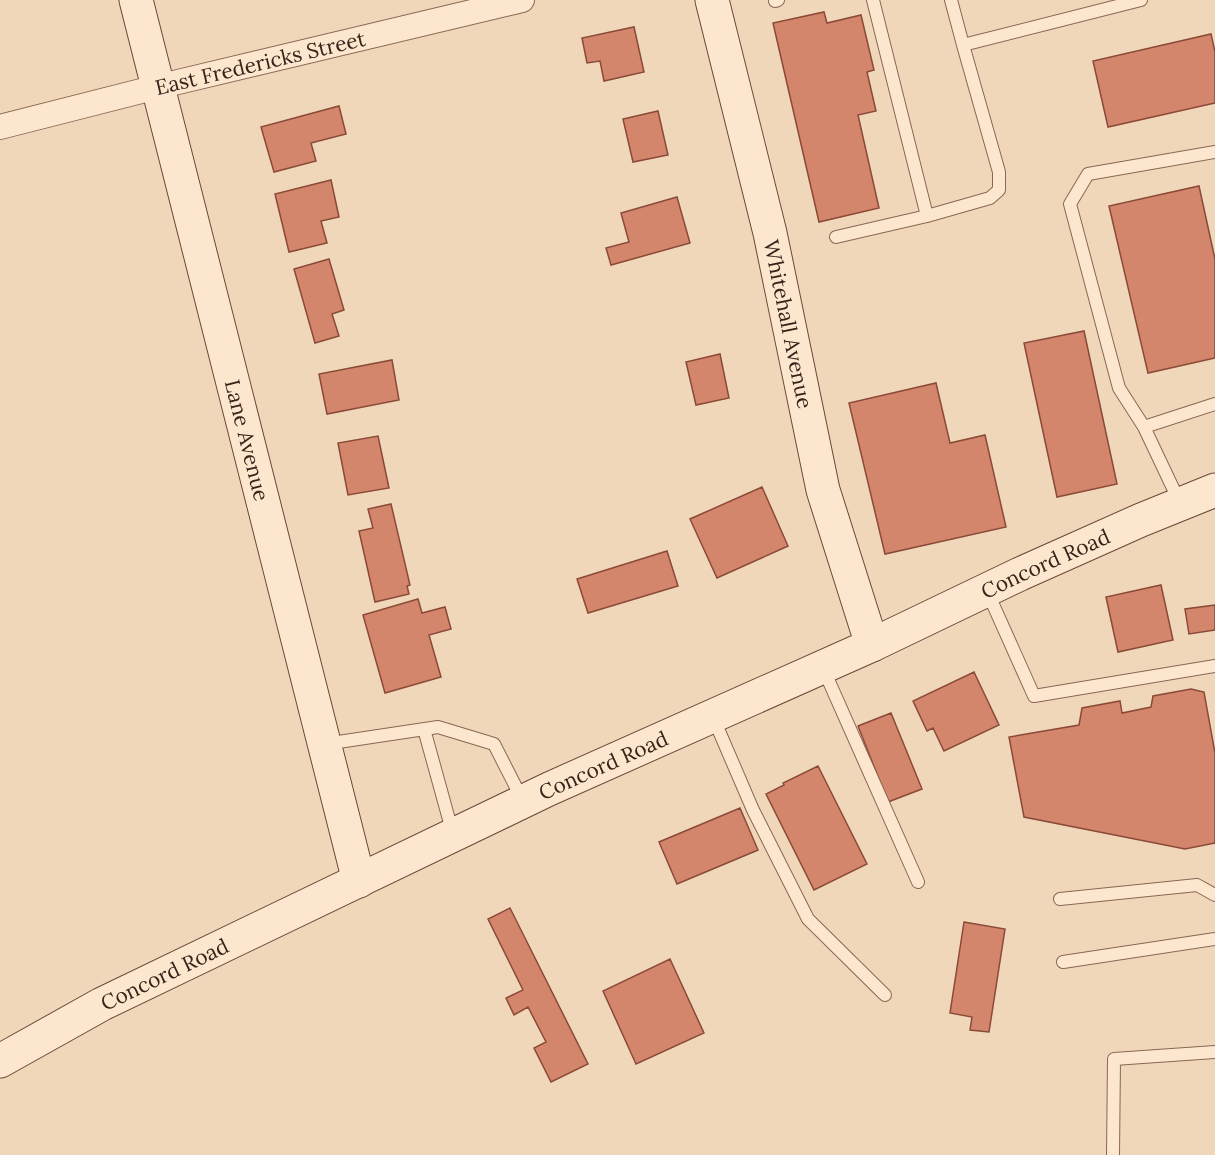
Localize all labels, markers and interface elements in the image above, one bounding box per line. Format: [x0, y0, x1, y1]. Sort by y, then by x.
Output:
street label: East Fredericks Street [152, 24, 369, 100]
street label: Whitehall Avenue [758, 237, 819, 411]
street label: Lane Avenue [219, 376, 276, 504]
street label: Concord Road [976, 522, 1114, 604]
street label: Concord Road [534, 724, 672, 806]
street label: Concord Road [96, 932, 233, 1016]

